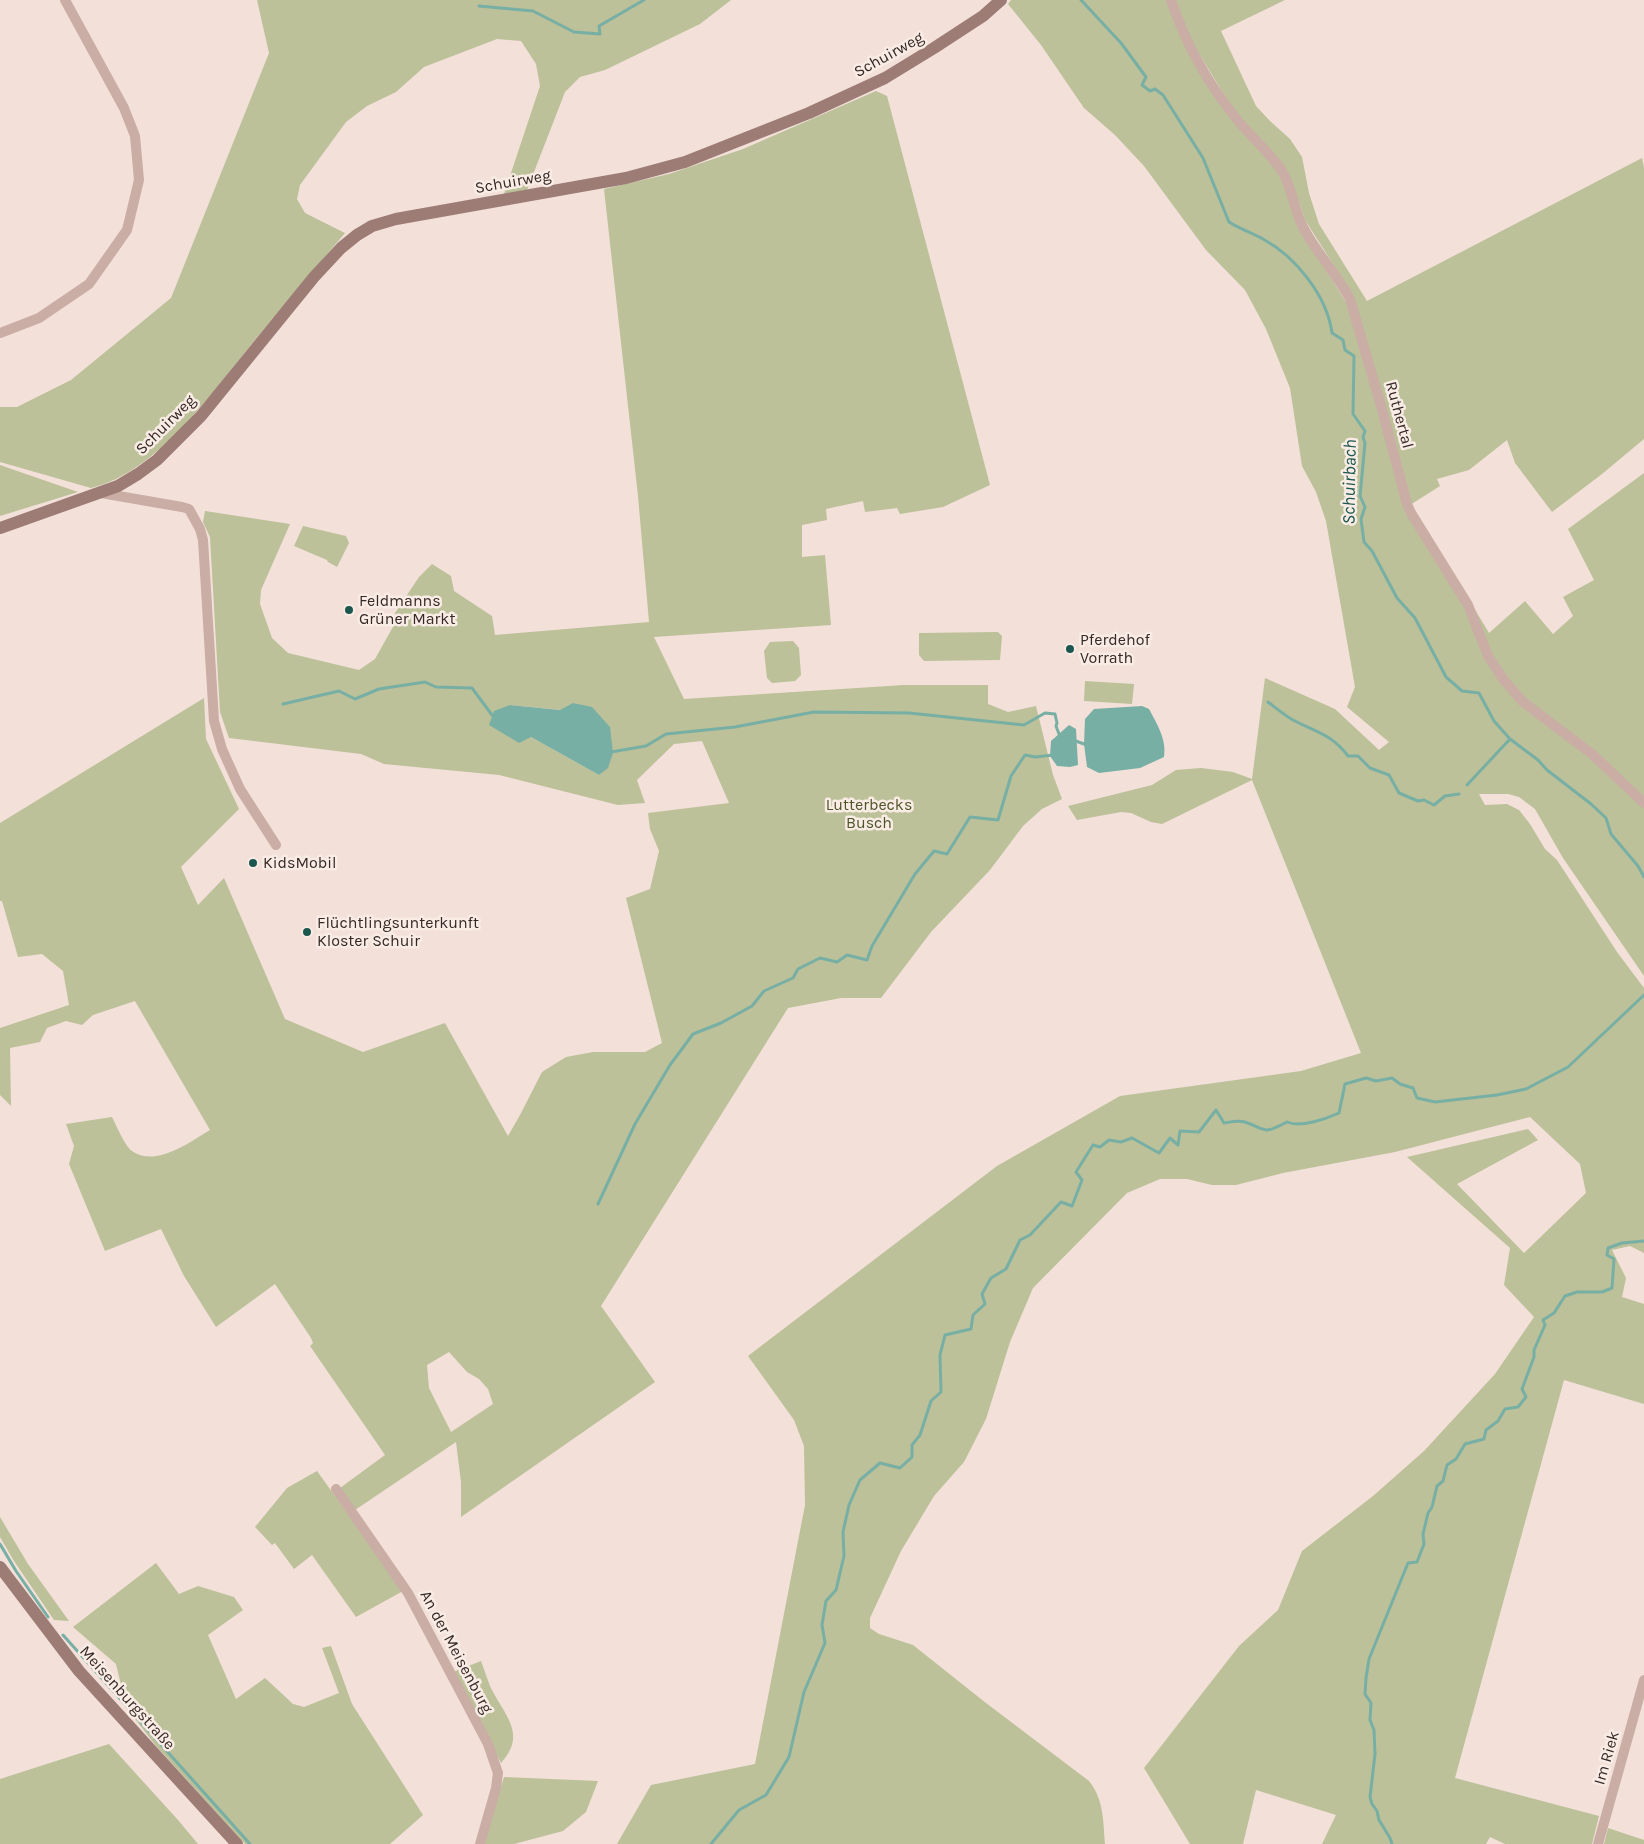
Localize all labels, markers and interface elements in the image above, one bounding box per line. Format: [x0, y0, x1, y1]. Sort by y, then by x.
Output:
street label: Schuirweg [851, 28, 927, 82]
street label: Schuirweg [474, 166, 552, 198]
street label: Ruthertal [1381, 379, 1417, 451]
street label: Schuirweg [132, 391, 200, 459]
water label: Schuirbach [1338, 439, 1362, 525]
place label: Feldmanns Grüner Markt [359, 591, 455, 629]
marker: Feldmanns Grüner Markt [343, 604, 355, 616]
place label: Pferdehof Vorrath [1080, 630, 1150, 668]
marker: Pferdehof Vorrath [1064, 643, 1076, 655]
park label: Lutterbecks Busch [826, 795, 912, 833]
place label: KidsMobil [263, 853, 336, 873]
marker: KidsMobil [247, 857, 259, 869]
place label: Flüchtlingsunterkunft Kloster Schuir [317, 913, 479, 951]
marker: Flüchtlingsunterkunft Kloster Schuir [301, 926, 313, 938]
street label: An der Meisenburg [415, 1587, 497, 1717]
street label: Meisenburgstraße [75, 1642, 179, 1754]
street label: Im Riek [1590, 1729, 1624, 1787]

